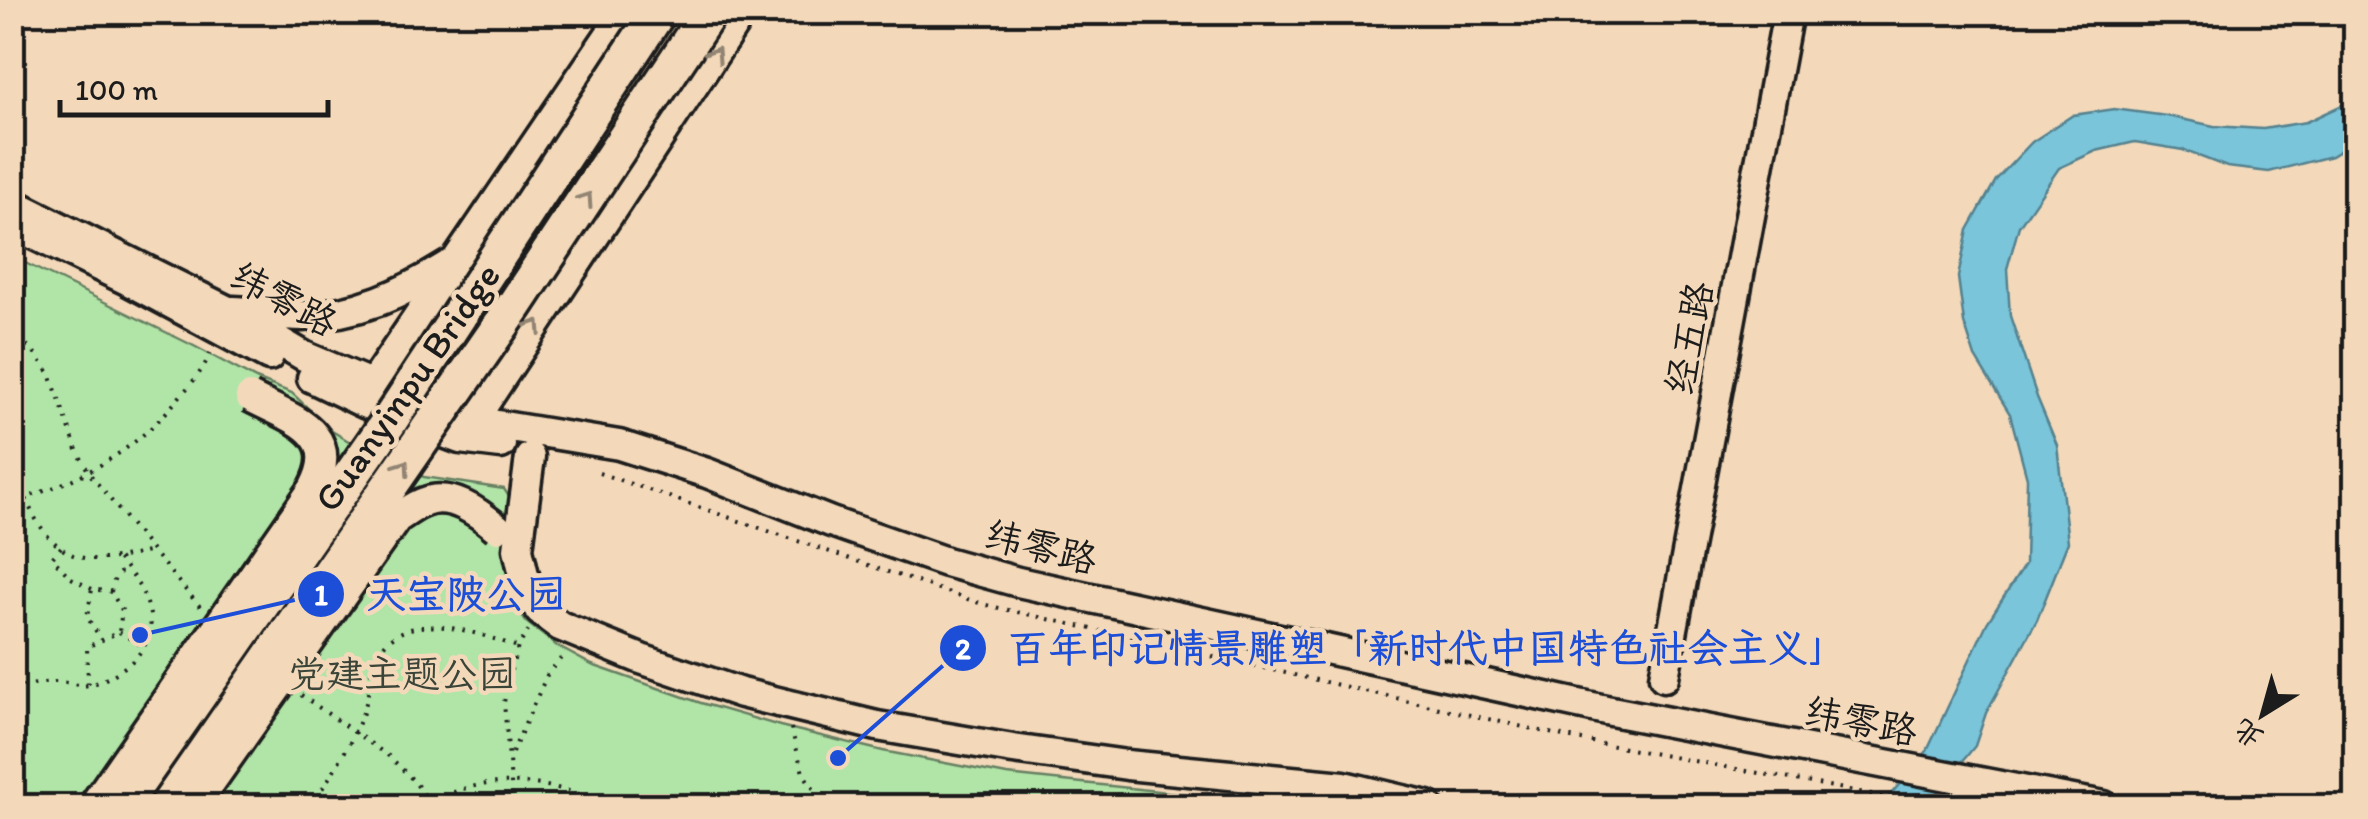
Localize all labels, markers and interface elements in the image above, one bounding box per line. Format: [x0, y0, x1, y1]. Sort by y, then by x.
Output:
one-way arrow [702, 47, 721, 65]
scale bar [60, 55, 328, 117]
text: 100 m [75, 71, 158, 108]
one-way arrow [574, 191, 592, 210]
street label: 纬零路 [223, 252, 345, 346]
street label: Guanyinpu Bridge [304, 254, 510, 520]
street label: 经五路 [1656, 278, 1722, 398]
one-way arrow [523, 318, 542, 336]
one-way arrow [391, 460, 409, 479]
street label: 纬零路 [980, 511, 1102, 583]
callout: 天宝陂公园 [296, 559, 586, 629]
text: 天宝陂公园 [366, 570, 566, 618]
text: 1 [314, 576, 328, 613]
callout: 百年印记情景雕塑「新时代中国特色社会主义」 [938, 613, 1868, 683]
text: 百年印记情景雕塑「新时代中国特色社会主义」 [1008, 624, 1848, 672]
text: 2 [955, 630, 971, 667]
park label: 党建主题公园 [288, 651, 516, 697]
north arrow [2213, 664, 2313, 764]
street label: 纬零路 [1801, 688, 1921, 754]
text: 北 [2227, 712, 2269, 756]

